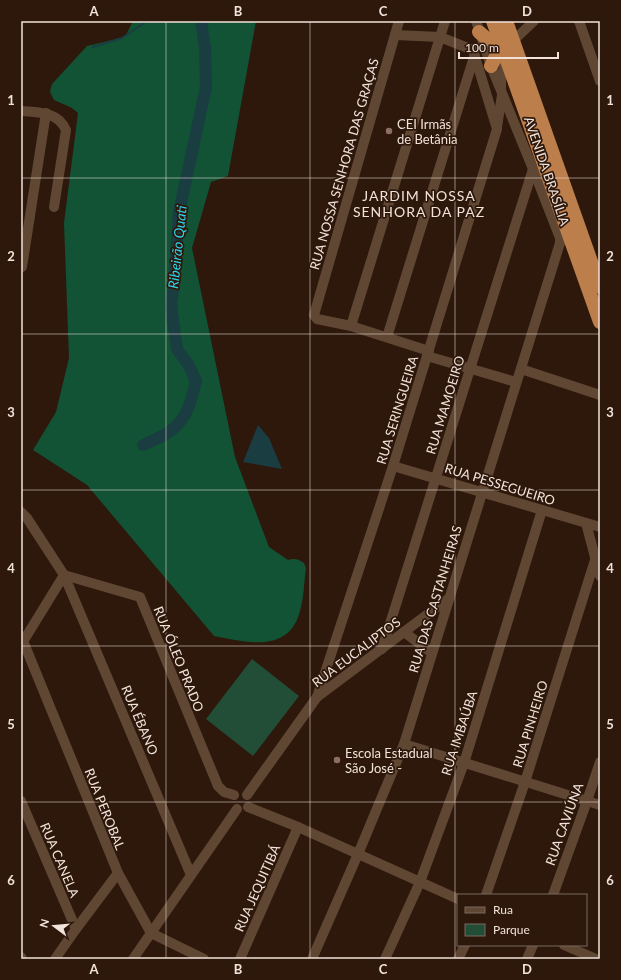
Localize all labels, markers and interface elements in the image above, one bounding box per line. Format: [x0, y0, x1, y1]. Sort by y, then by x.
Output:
text: A [88, 3, 99, 19]
text: B [234, 3, 243, 19]
text: C [379, 3, 388, 19]
text: D [522, 3, 532, 19]
scale bar [459, 34, 558, 60]
text: 100 m [465, 40, 499, 55]
street label: RUA NOSSA SENHORA DAS GRAÇAS [306, 56, 382, 272]
text: 1 [7, 92, 15, 108]
text: 1 [606, 92, 614, 108]
street label: AVENIDA BRASÍLIA [521, 114, 573, 228]
place label: CEI Irmãs de Betânia [397, 116, 458, 147]
marker: CEI Irmãs de Betânia [384, 126, 394, 136]
district label: JARDIM NOSSA SENHORA DA PAZ [353, 187, 485, 220]
water label: Ribeirão Quati [164, 204, 190, 290]
text: 2 [7, 248, 15, 264]
text: 2 [606, 248, 614, 264]
street label: RUA SERINGUEIRA [373, 354, 421, 466]
street label: RUA MAMOEIRO [422, 354, 468, 456]
text: 3 [7, 404, 15, 420]
text: 3 [606, 404, 614, 420]
street label: RUA PESSEGUEIRO [443, 460, 557, 508]
street label: RUA DAS CASTANHEIRAS [405, 523, 465, 675]
text: 4 [7, 560, 15, 576]
text: 4 [606, 560, 614, 576]
street label: RUA ÓLEO PRADO [151, 604, 207, 714]
street label: RUA EUCALIPTOS [309, 614, 403, 690]
street label: RUA PINHEIRO [509, 679, 551, 769]
street label: RUA ÉBANO [118, 683, 162, 757]
street label: RUA IMBAÚBA [438, 688, 480, 777]
text: 5 [7, 716, 15, 732]
text: 5 [606, 716, 614, 732]
place label: Escola Estadual São José - [345, 745, 433, 776]
marker: Escola Estadual São José - [332, 755, 342, 765]
street label: RUA PEROBAL [81, 766, 129, 852]
street label: RUA CAVIÚNA [542, 780, 586, 867]
street label: RUA CANELA [37, 820, 83, 900]
street label: RUA JEQUITIBÁ [231, 842, 283, 934]
text: 6 [7, 872, 15, 888]
text: 6 [606, 872, 614, 888]
legend [457, 894, 587, 946]
text: Rua [493, 902, 513, 917]
north arrow [34, 906, 74, 946]
text: N [36, 917, 51, 929]
text: Parque [493, 922, 530, 937]
text: A [88, 961, 99, 977]
text: B [234, 961, 243, 977]
text: C [379, 961, 388, 977]
text: D [522, 961, 532, 977]

